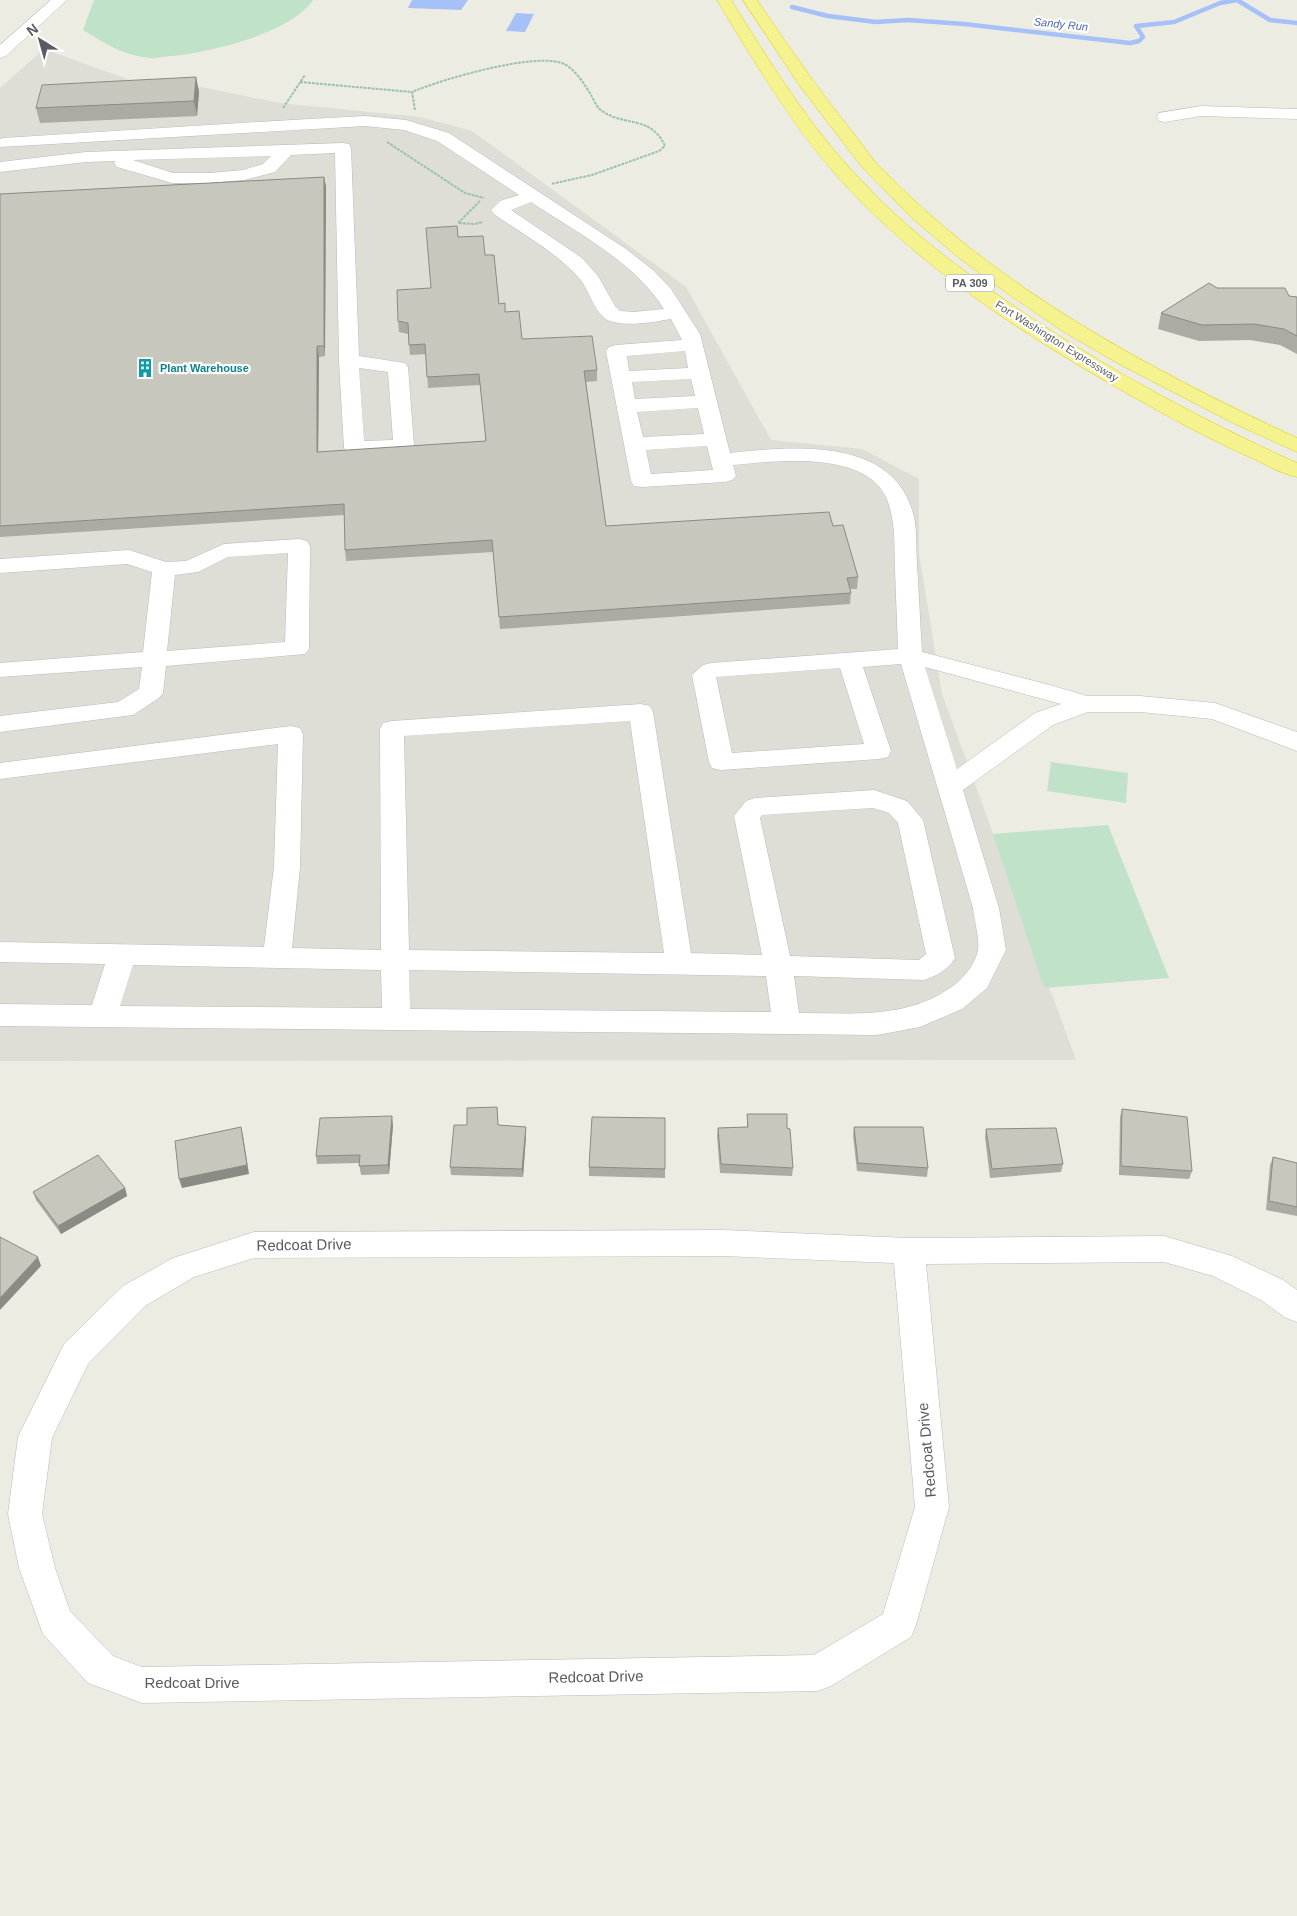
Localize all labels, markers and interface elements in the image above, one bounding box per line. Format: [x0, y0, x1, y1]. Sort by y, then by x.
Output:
north arrow [15, 15, 65, 65]
water label: Sandy Run [1033, 15, 1089, 33]
text: N [23, 20, 41, 39]
road number: PA 309 [946, 274, 994, 292]
street label: Fort Washington Expressway [993, 298, 1121, 384]
building icon: Plant Warehouse [134, 357, 156, 379]
place label: Plant Warehouse [160, 362, 249, 374]
street label: Redcoat Drive [256, 1235, 352, 1254]
street label: Redcoat Drive [914, 1402, 939, 1498]
street label: Redcoat Drive [548, 1667, 644, 1686]
street label: Redcoat Drive [144, 1674, 240, 1691]

